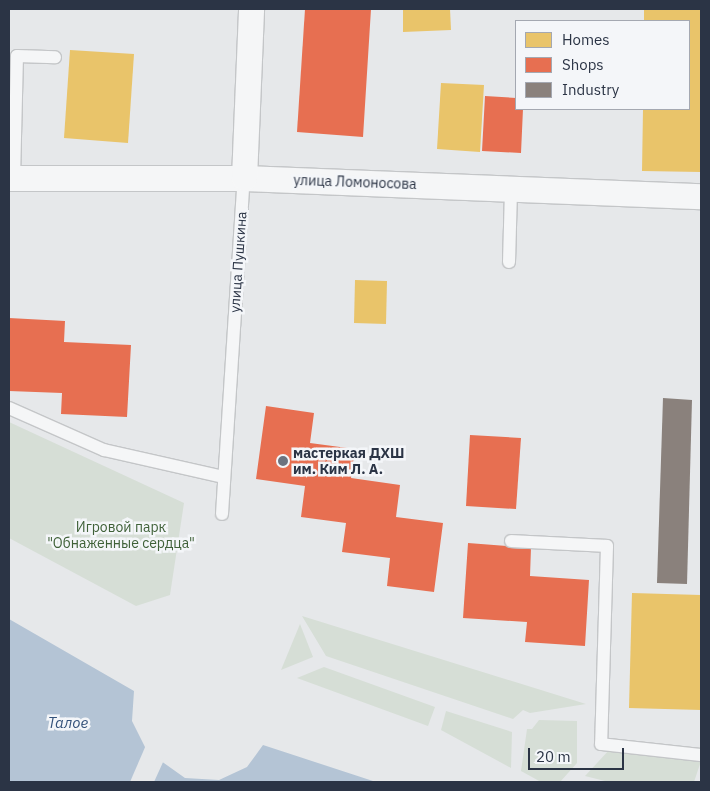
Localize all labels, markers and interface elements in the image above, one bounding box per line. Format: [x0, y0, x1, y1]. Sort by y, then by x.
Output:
legend [515, 20, 690, 110]
text: Homes [562, 30, 610, 49]
text: Shops [562, 55, 604, 74]
text: Industry [562, 80, 619, 99]
street label: улица Ломоносова [293, 171, 417, 193]
street label: улица Пушкина [226, 211, 250, 313]
place label: мастеркая ДХШ им. Ким Л. А. [293, 445, 404, 478]
marker: мастеркая ДХШ им. Ким Л. А. [277, 455, 289, 467]
park label: Игровой парк "Обнаженные сердца" [47, 519, 195, 552]
water label: Талое [48, 714, 88, 732]
scale bar [530, 738, 626, 770]
text: 20 m [536, 747, 571, 766]

